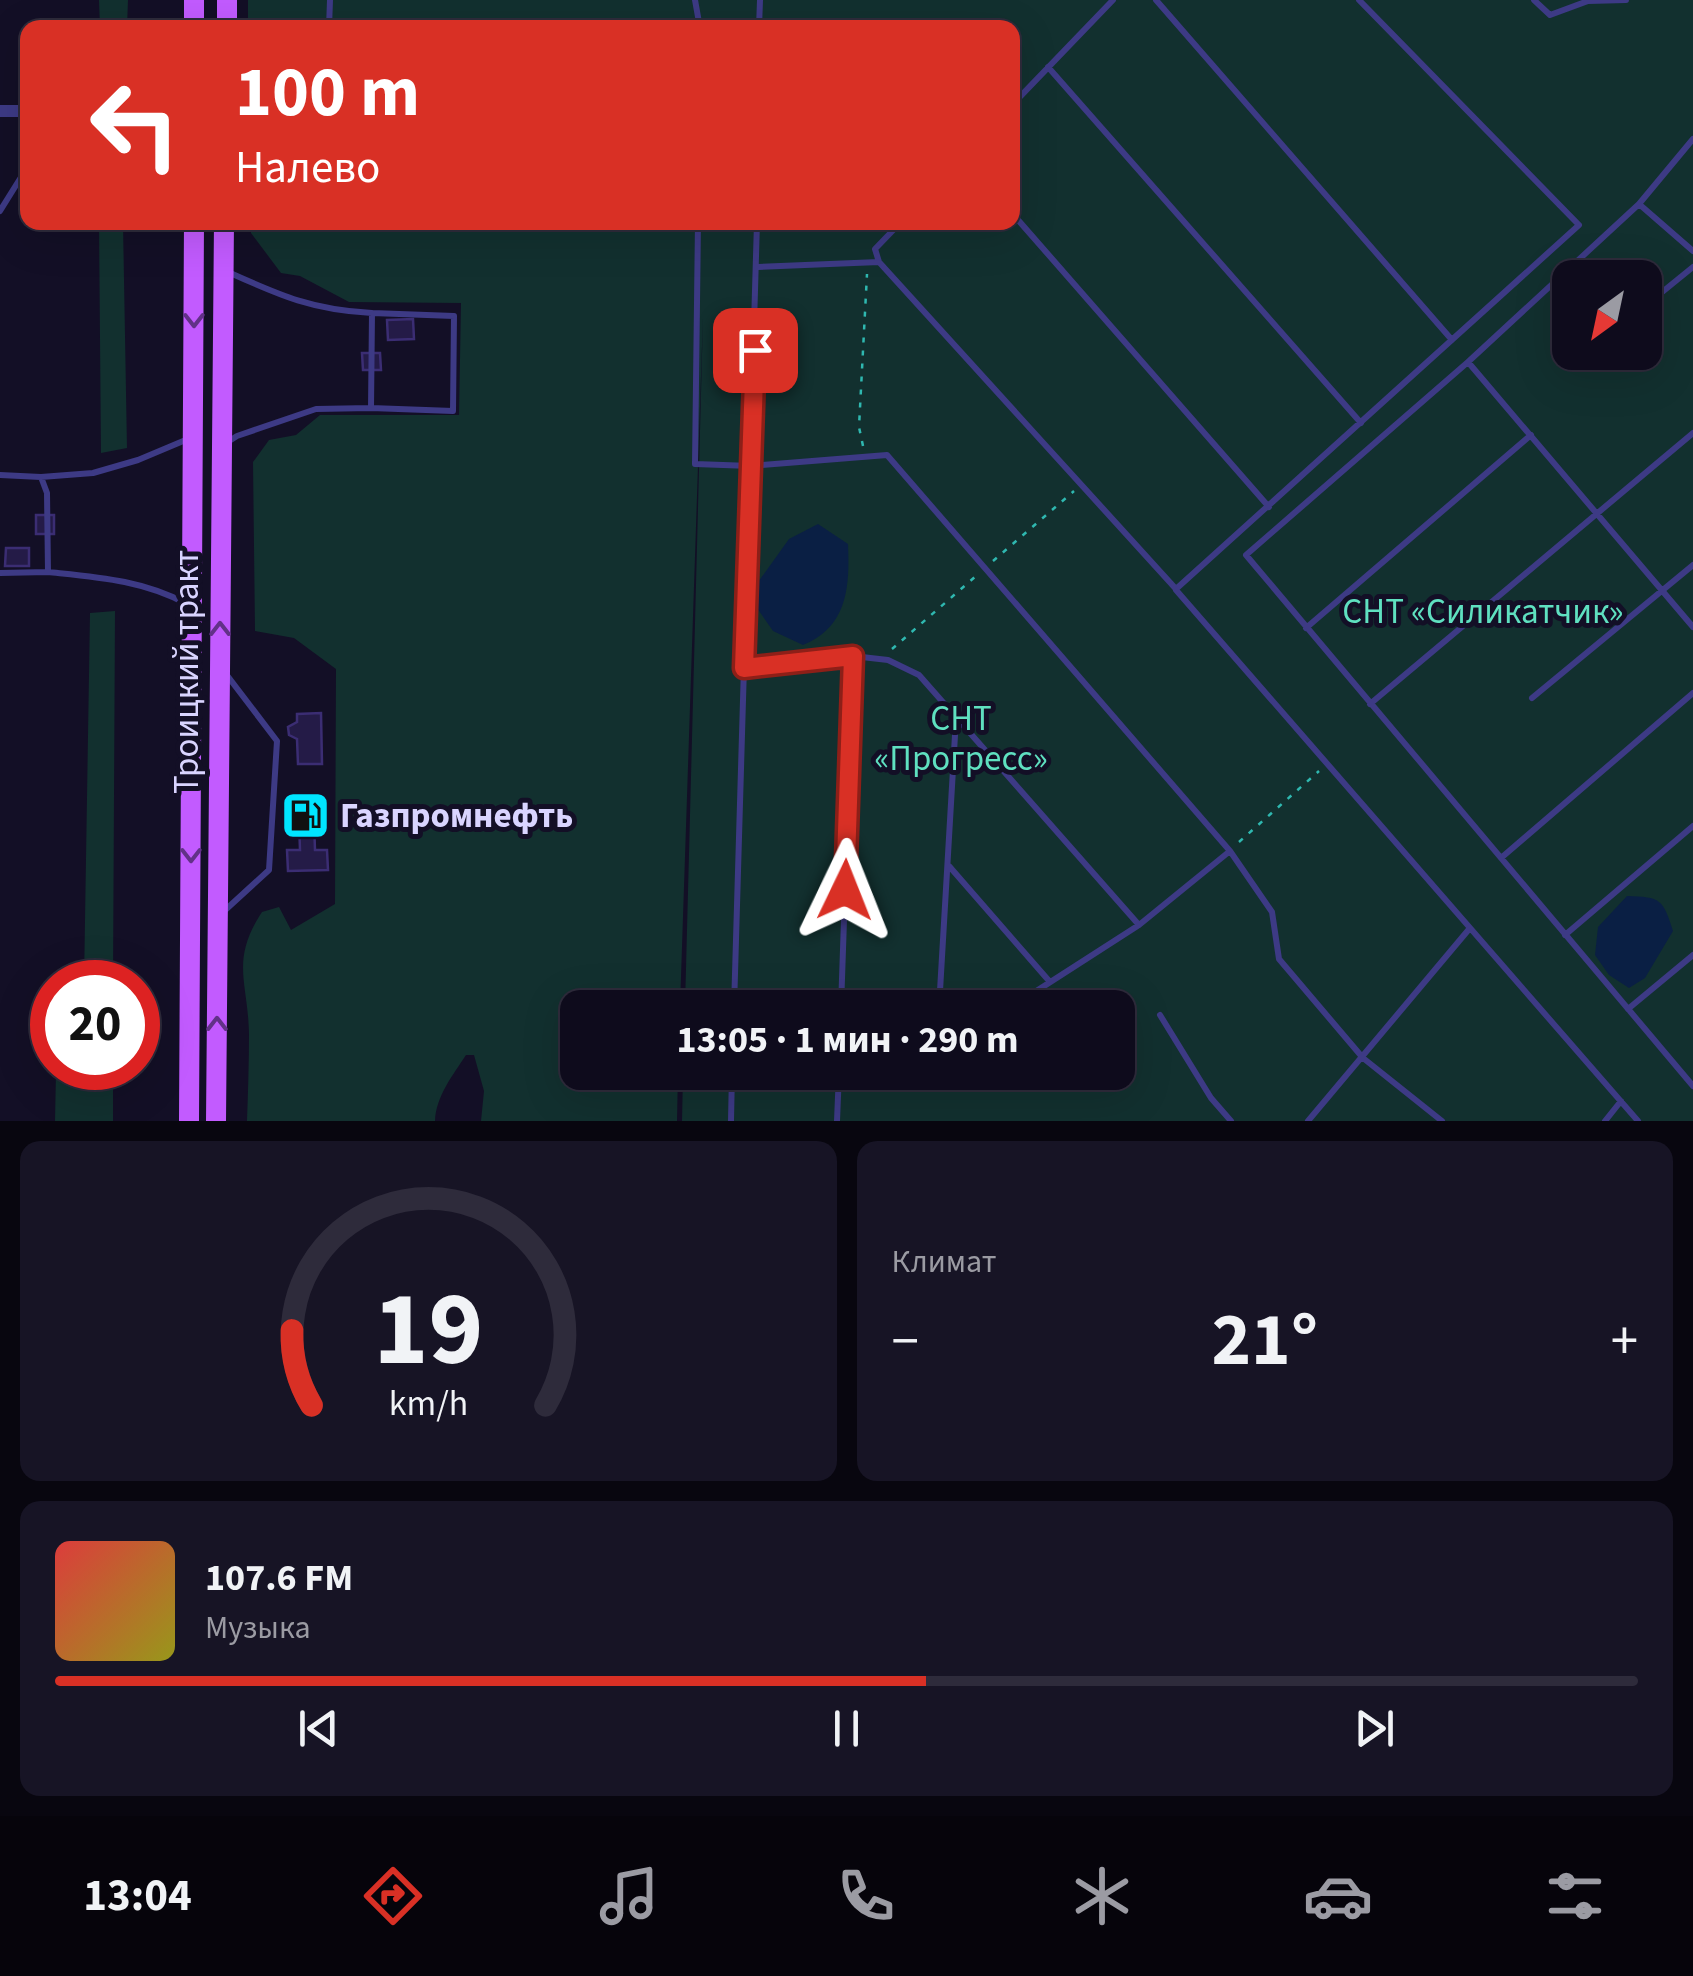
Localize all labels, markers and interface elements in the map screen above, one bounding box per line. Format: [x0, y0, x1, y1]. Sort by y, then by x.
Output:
text: 100 m [235, 43, 420, 143]
icon: left [70, 60, 200, 190]
text: Налево [235, 136, 381, 200]
north arrow [1552, 260, 1662, 370]
map controls [1552, 260, 1662, 370]
pin [713, 308, 798, 393]
one-way arrow [183, 312, 205, 328]
icon: arrive [728, 323, 783, 378]
street label: Троицкий тракт [162, 550, 212, 794]
park label: СНТ «Силикатчик» [1342, 587, 1624, 637]
one-way arrow [209, 620, 231, 636]
park label: СНТ «Прогресс» [874, 694, 1048, 784]
fuel station icon: Газпромнефть [279, 790, 331, 842]
place label: Газпромнефть [340, 791, 573, 841]
position arrow [793, 838, 897, 942]
one-way arrow [180, 847, 201, 863]
speed limit sign: 20 [30, 960, 160, 1090]
text: 13:05 · 1 мин · 290 m [676, 1013, 1019, 1067]
one-way arrow [206, 1015, 228, 1030]
text: Климат [892, 1239, 996, 1285]
text: 19 [373, 1257, 483, 1405]
text: 21° [1211, 1287, 1318, 1394]
text: − [892, 1303, 919, 1381]
text: + [1611, 1303, 1638, 1381]
text: km/h [389, 1378, 468, 1429]
text: 107.6 FM [205, 1551, 353, 1605]
text: Музыка [205, 1605, 311, 1651]
icon: previous [291, 1701, 346, 1756]
icon: pause [819, 1701, 874, 1756]
icon: next [1347, 1701, 1402, 1756]
icon: directions [358, 1861, 428, 1931]
icon: music [594, 1861, 664, 1931]
icon: phone [831, 1861, 901, 1931]
icon: climate [1067, 1861, 1137, 1931]
icon: car [1303, 1861, 1373, 1931]
icon: filters [1540, 1861, 1610, 1931]
text: 13:04 [83, 1864, 192, 1928]

